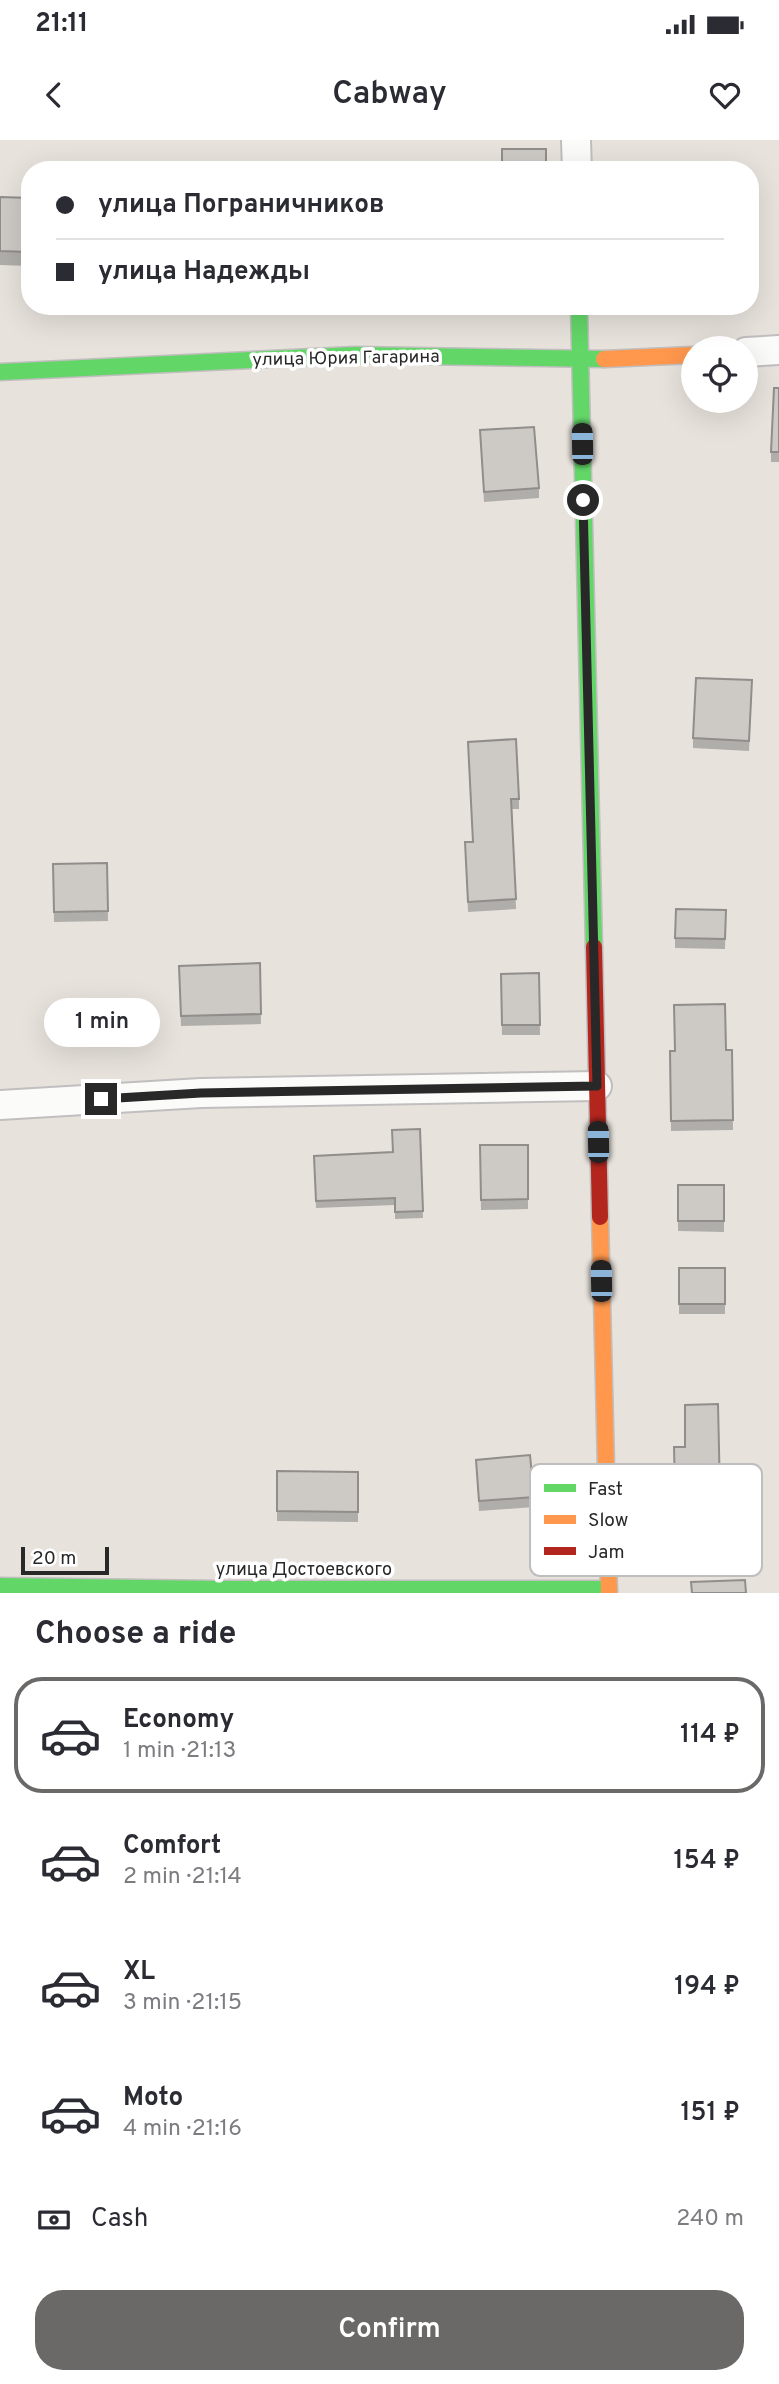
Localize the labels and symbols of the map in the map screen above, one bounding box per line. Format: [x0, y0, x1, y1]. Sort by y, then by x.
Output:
street label: улица Юрия Гагарина [252, 346, 440, 372]
car [572, 423, 593, 465]
route start [567, 484, 599, 516]
callout: 1 min [43, 998, 159, 1046]
route end [85, 1083, 117, 1115]
car [588, 1121, 609, 1163]
car [591, 1260, 612, 1302]
legend [530, 1464, 762, 1576]
text: Fast [588, 1478, 623, 1502]
text: Slow [588, 1509, 628, 1533]
text: Jam [588, 1541, 625, 1565]
scale bar [21, 1544, 108, 1576]
street label: улица Достоевского [216, 1559, 392, 1582]

